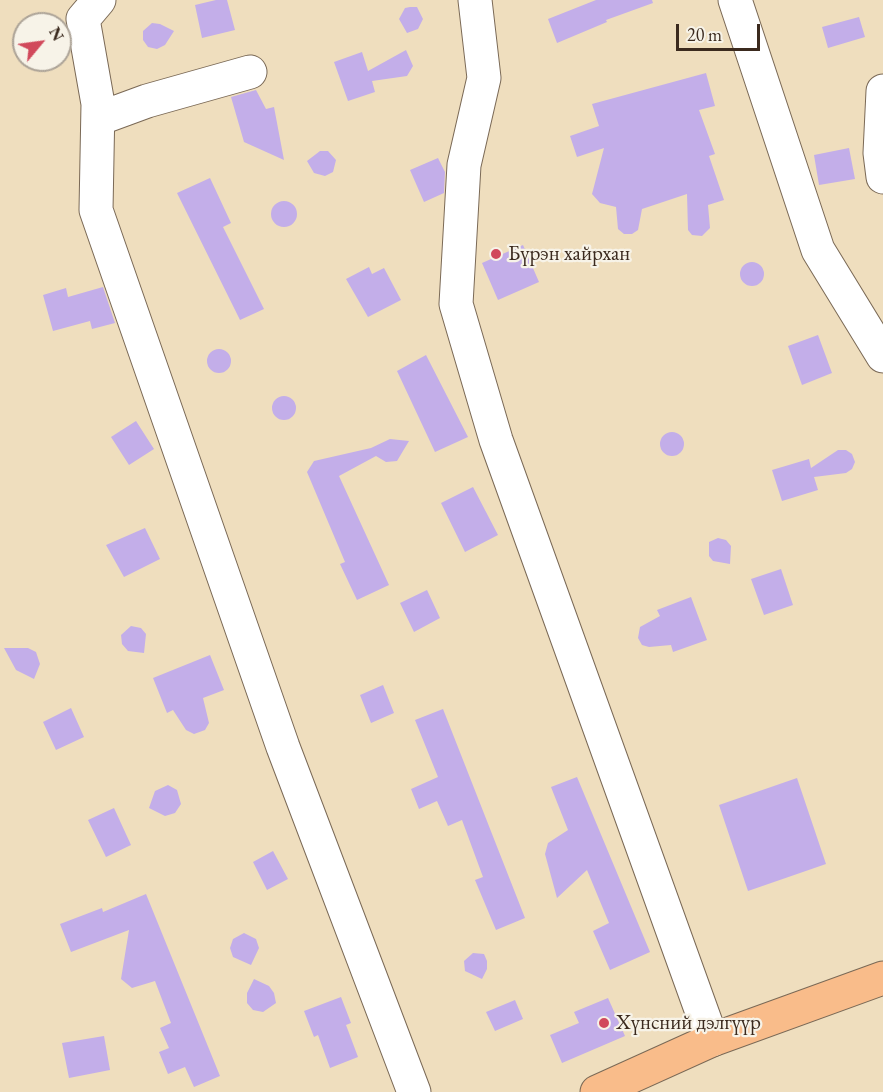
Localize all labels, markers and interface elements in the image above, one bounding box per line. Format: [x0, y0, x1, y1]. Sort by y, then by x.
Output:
north arrow [12, 12, 72, 72]
scale bar [679, 12, 763, 50]
text: N [44, 23, 69, 45]
text: 20 m [687, 23, 722, 46]
place label: Бүрэн хайрхан [508, 241, 630, 267]
marker: Бүрэн хайрхан [489, 247, 503, 261]
place label: Хүнсний дэлгүүр [616, 1010, 761, 1036]
marker: Хүнсний дэлгүүр [597, 1016, 611, 1030]

